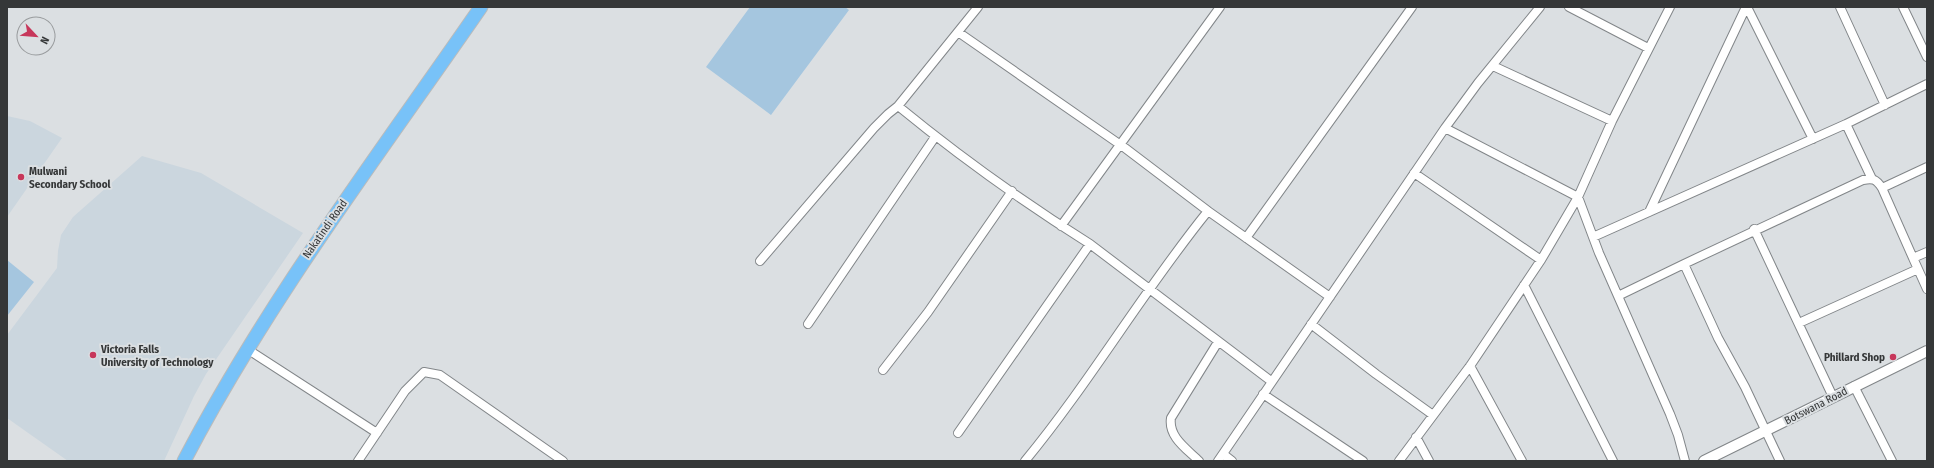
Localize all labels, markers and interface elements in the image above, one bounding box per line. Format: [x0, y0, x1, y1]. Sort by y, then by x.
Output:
north arrow [16, 16, 56, 56]
text: N [37, 34, 52, 46]
place label: Mulwani Secondary School [29, 165, 112, 191]
marker: Mulwani Secondary School [16, 172, 26, 182]
street label: Nakatindi Road [300, 197, 350, 261]
place label: Victoria Falls University of Technology [100, 343, 214, 369]
marker: Victoria Falls University of Technology [88, 350, 98, 360]
place label: Phillard Shop [1824, 351, 1885, 364]
marker: Phillard Shop [1888, 352, 1898, 362]
street label: Botswana Road [1782, 385, 1850, 427]

